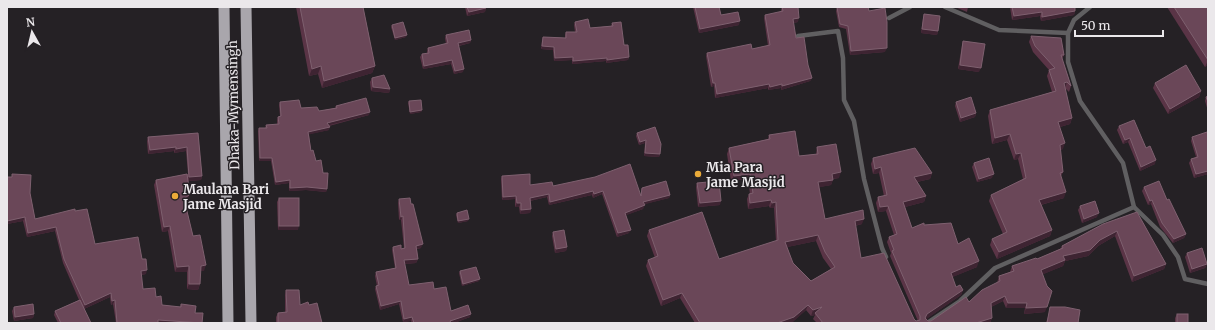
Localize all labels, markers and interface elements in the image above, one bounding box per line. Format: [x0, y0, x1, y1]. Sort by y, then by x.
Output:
north arrow [12, 12, 52, 52]
scale bar [1075, 12, 1163, 38]
text: N [25, 15, 36, 30]
text: 50 m [1081, 18, 1110, 33]
street label: Dhaka-Mymensingh [224, 40, 243, 170]
place label: Mia Para Jame Masjid [705, 159, 785, 191]
marker: Mia Para Jame Masjid [693, 169, 703, 179]
place label: Maulana Bari Jame Masjid [182, 181, 270, 213]
marker: Maulana Bari Jame Masjid [170, 191, 180, 201]

